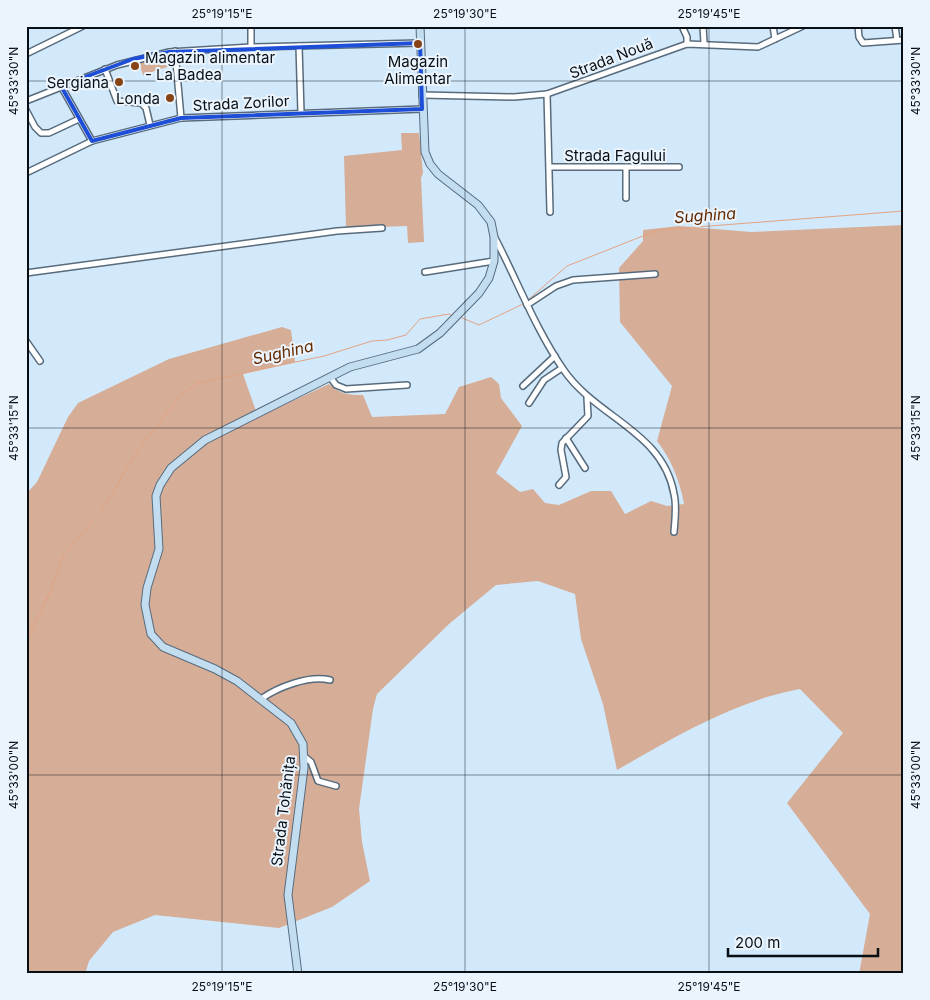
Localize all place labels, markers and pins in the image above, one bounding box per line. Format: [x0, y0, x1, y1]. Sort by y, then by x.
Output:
marker: Magazin Alimentar [412, 38, 424, 50]
place label: Magazin alimentar - La Badea [145, 48, 275, 84]
place label: Magazin Alimentar [384, 52, 452, 88]
marker: Magazin alimentar - La Badea [129, 60, 141, 72]
place label: Sergiana [47, 73, 109, 92]
marker: Sergiana [113, 76, 125, 88]
place label: Londa [116, 89, 160, 108]
marker: Londa [164, 92, 176, 104]

